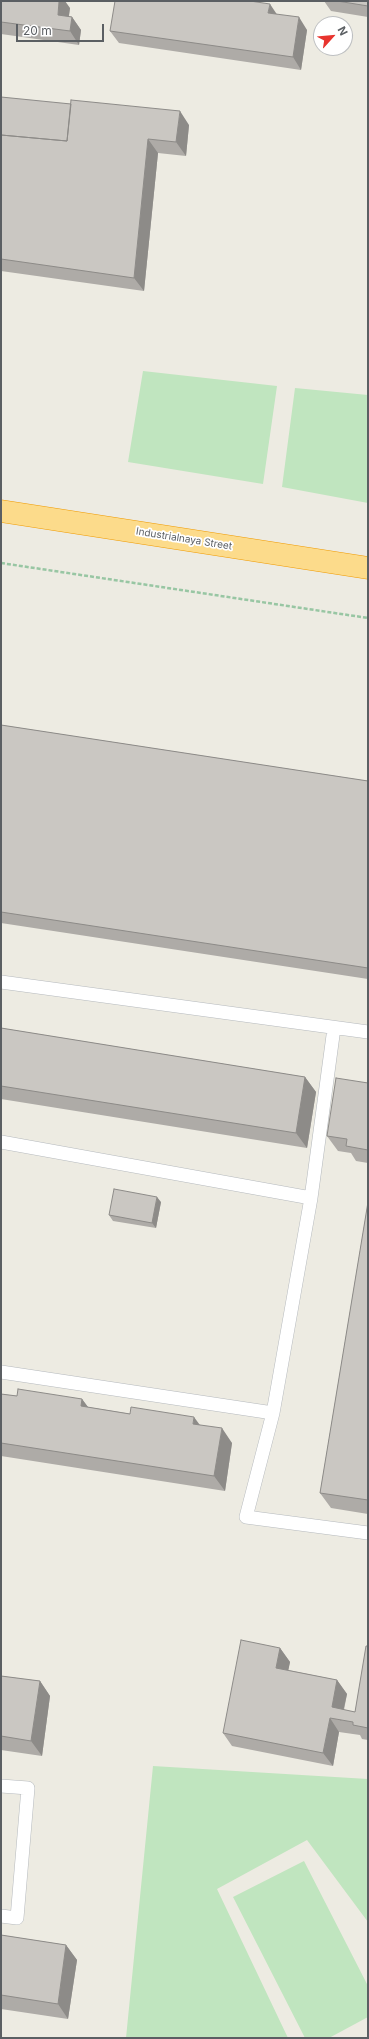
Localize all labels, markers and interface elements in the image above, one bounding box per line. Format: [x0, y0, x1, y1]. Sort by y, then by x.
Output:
scale bar [18, 16, 106, 42]
north arrow [313, 16, 353, 56]
text: 20 m [23, 23, 52, 38]
text: N [335, 24, 351, 38]
street label: Industrialnaya Street [135, 525, 233, 553]

